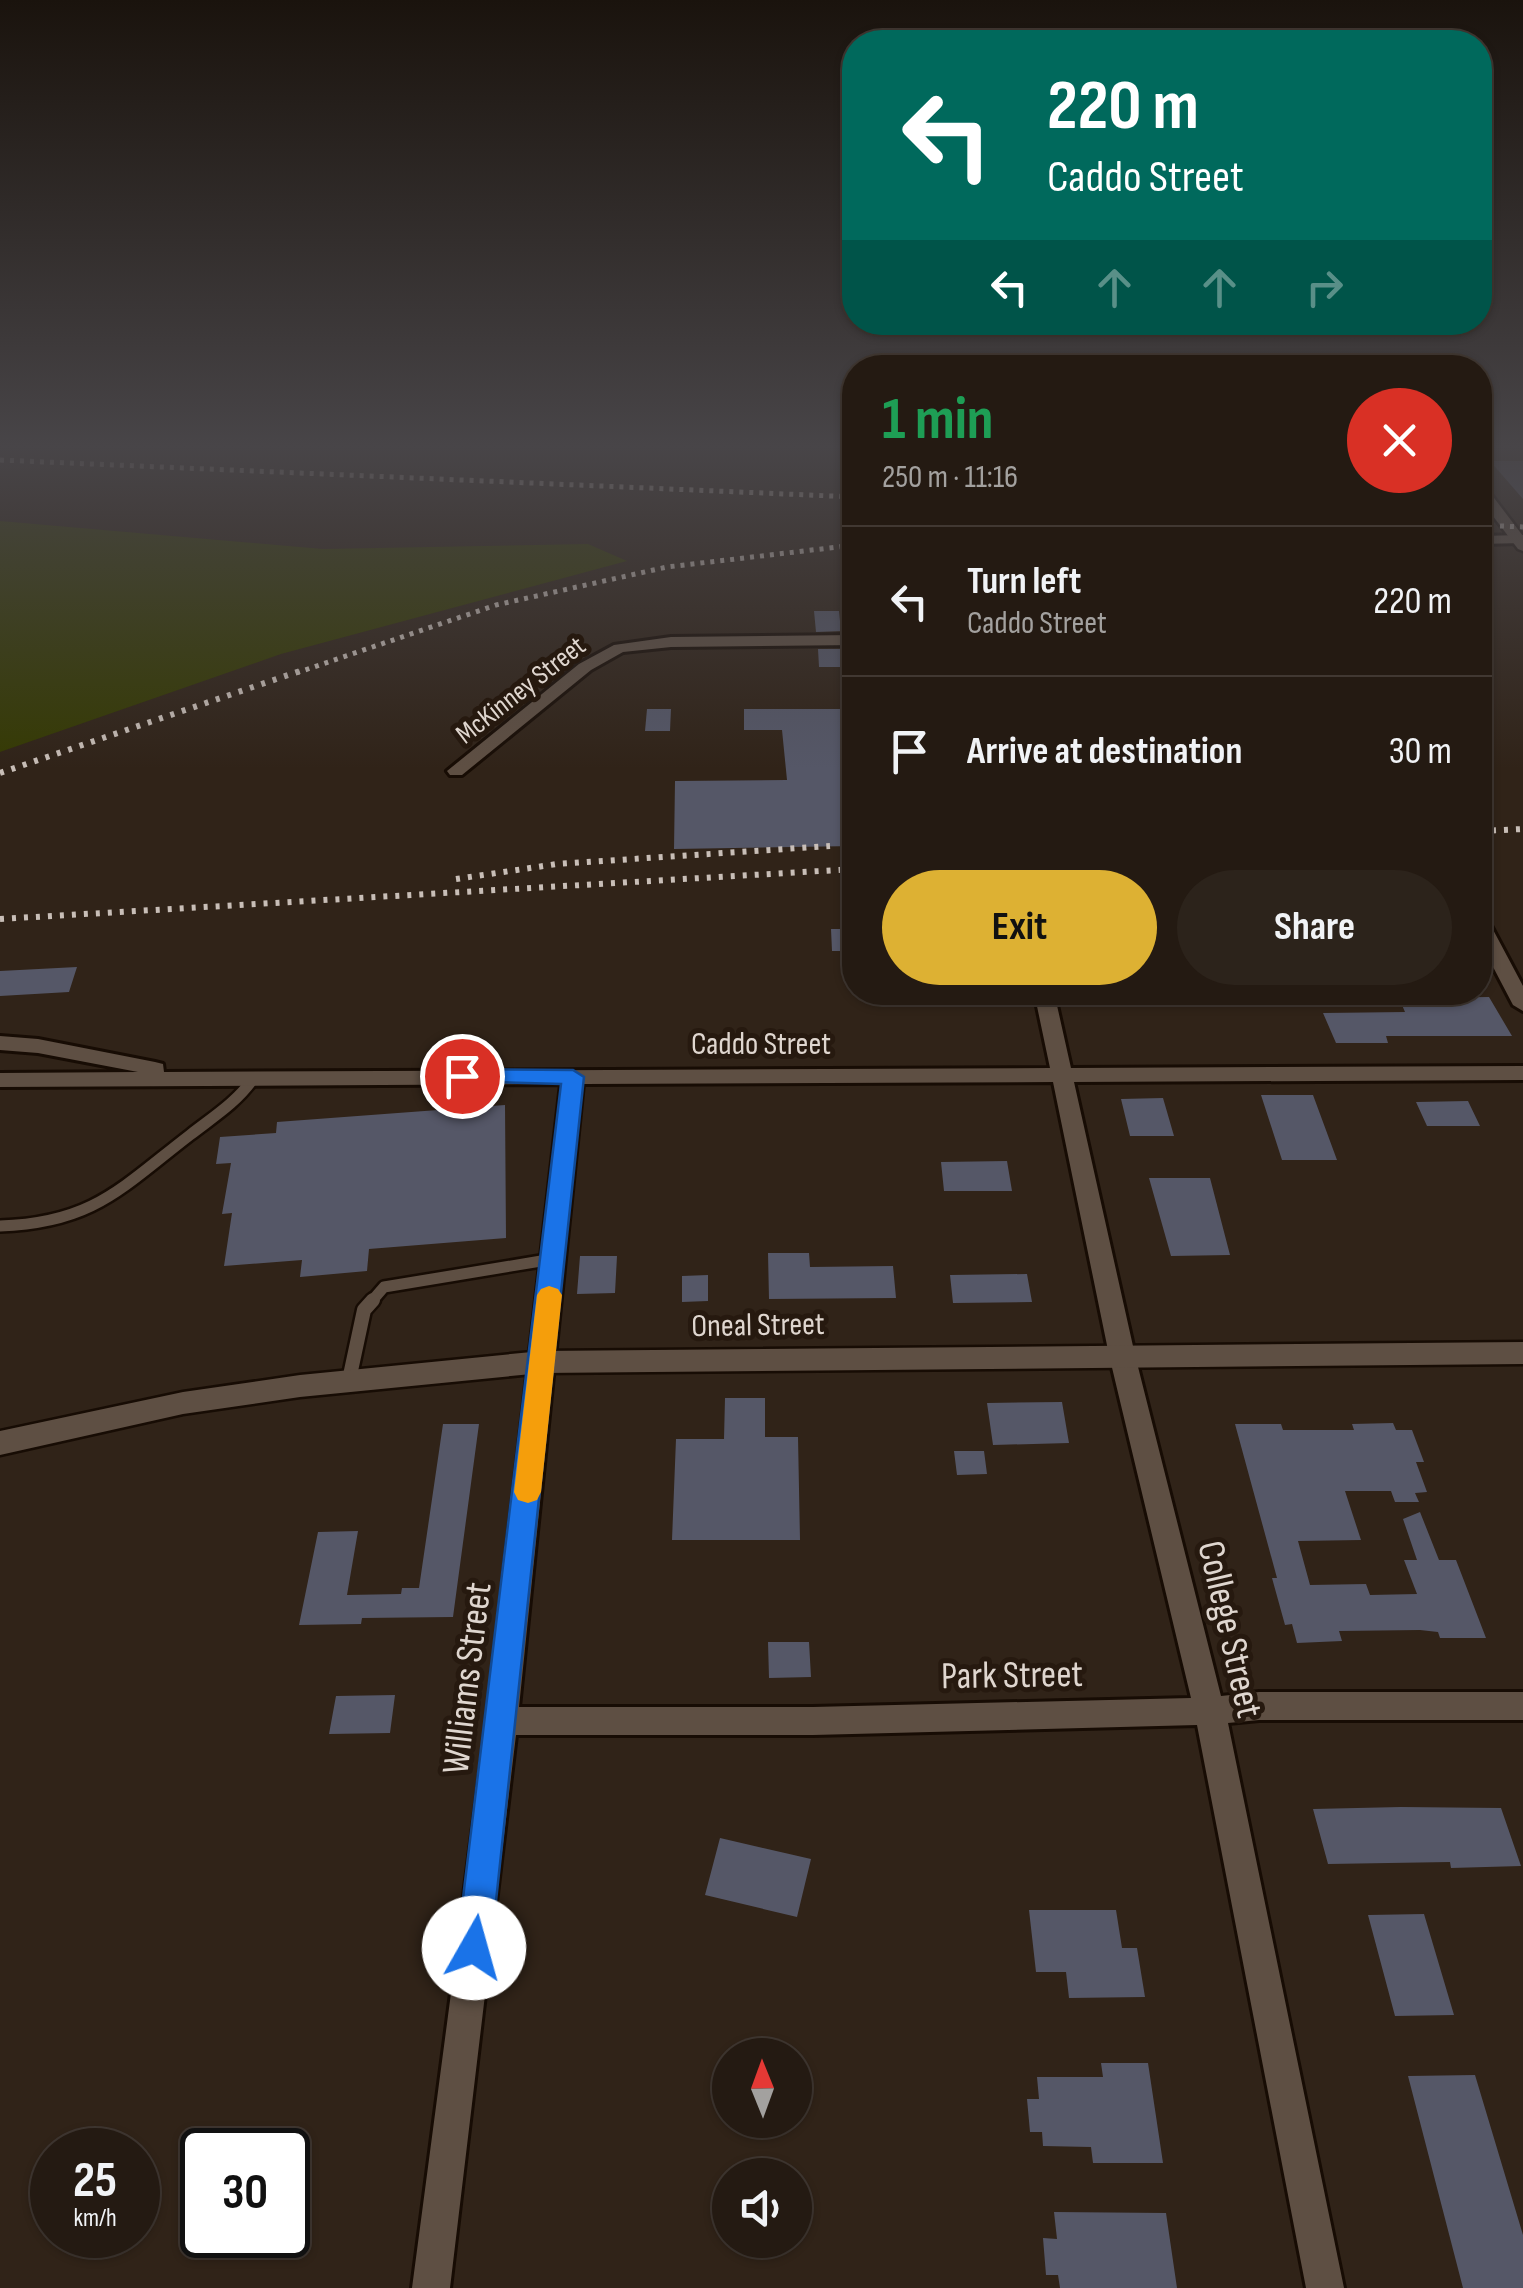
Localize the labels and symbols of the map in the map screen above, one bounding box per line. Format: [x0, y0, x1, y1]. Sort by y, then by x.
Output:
street label: McKinney Street [450, 629, 592, 751]
street label: Caddo Street [691, 1025, 831, 1064]
pin [420, 1034, 505, 1119]
street label: Oneal Street [691, 1305, 825, 1346]
street label: College Street [1187, 1537, 1272, 1722]
street label: Williams Street [433, 1580, 502, 1777]
street label: Park Street [941, 1652, 1083, 1699]
position arrow [422, 1896, 526, 2000]
north arrow [712, 2038, 812, 2138]
speed limit sign: 30 [180, 2128, 310, 2258]

